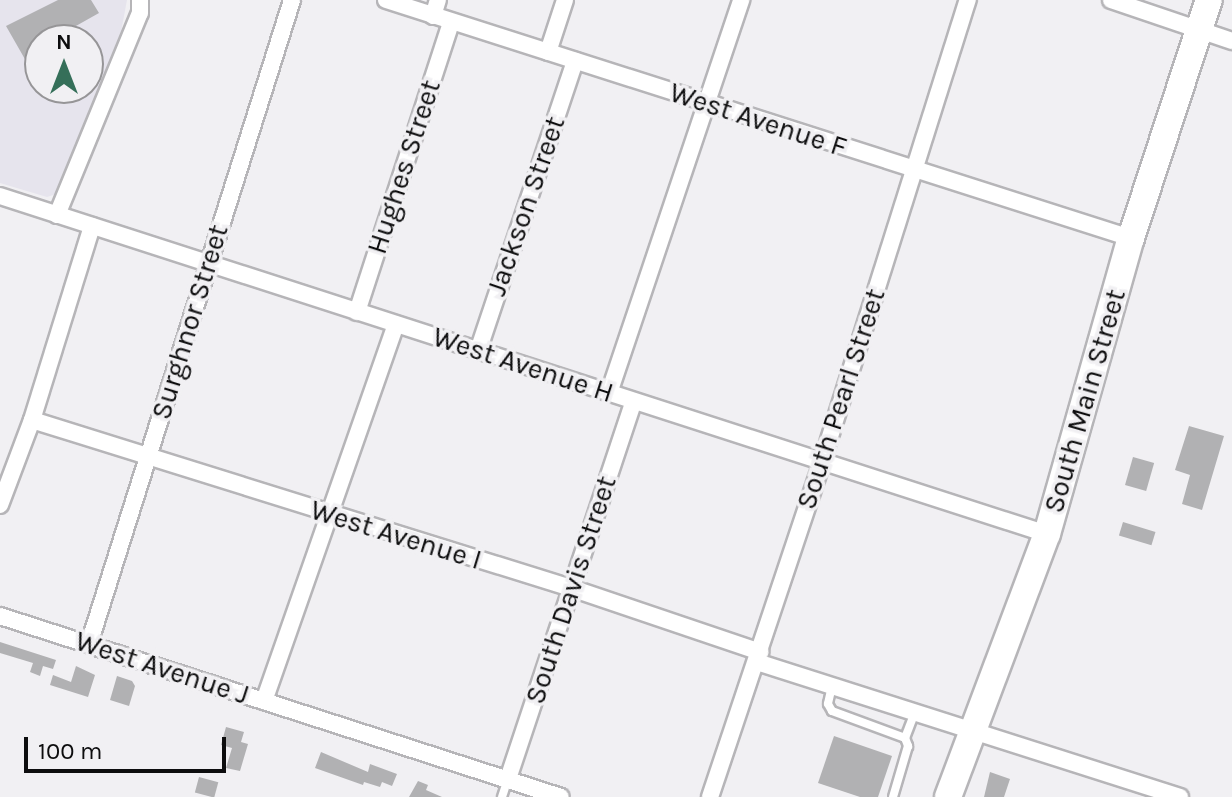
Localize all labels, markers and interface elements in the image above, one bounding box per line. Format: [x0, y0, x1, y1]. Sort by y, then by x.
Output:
north arrow [24, 24, 104, 104]
text: N [56, 29, 72, 55]
street label: Hughes Street [360, 76, 448, 258]
street label: West Avenue F [665, 76, 851, 164]
street label: Jackson Street [480, 112, 572, 300]
street label: Surghnor Street [144, 220, 236, 424]
street label: South Pearl Street [789, 284, 893, 514]
street label: South Main Street [1037, 285, 1133, 517]
street label: West Avenue H [428, 320, 618, 410]
street label: South Davis Street [518, 472, 624, 708]
street label: West Avenue I [306, 493, 486, 577]
street label: West Avenue J [71, 624, 253, 712]
scale bar [28, 721, 230, 771]
text: 100 m [38, 737, 103, 765]

